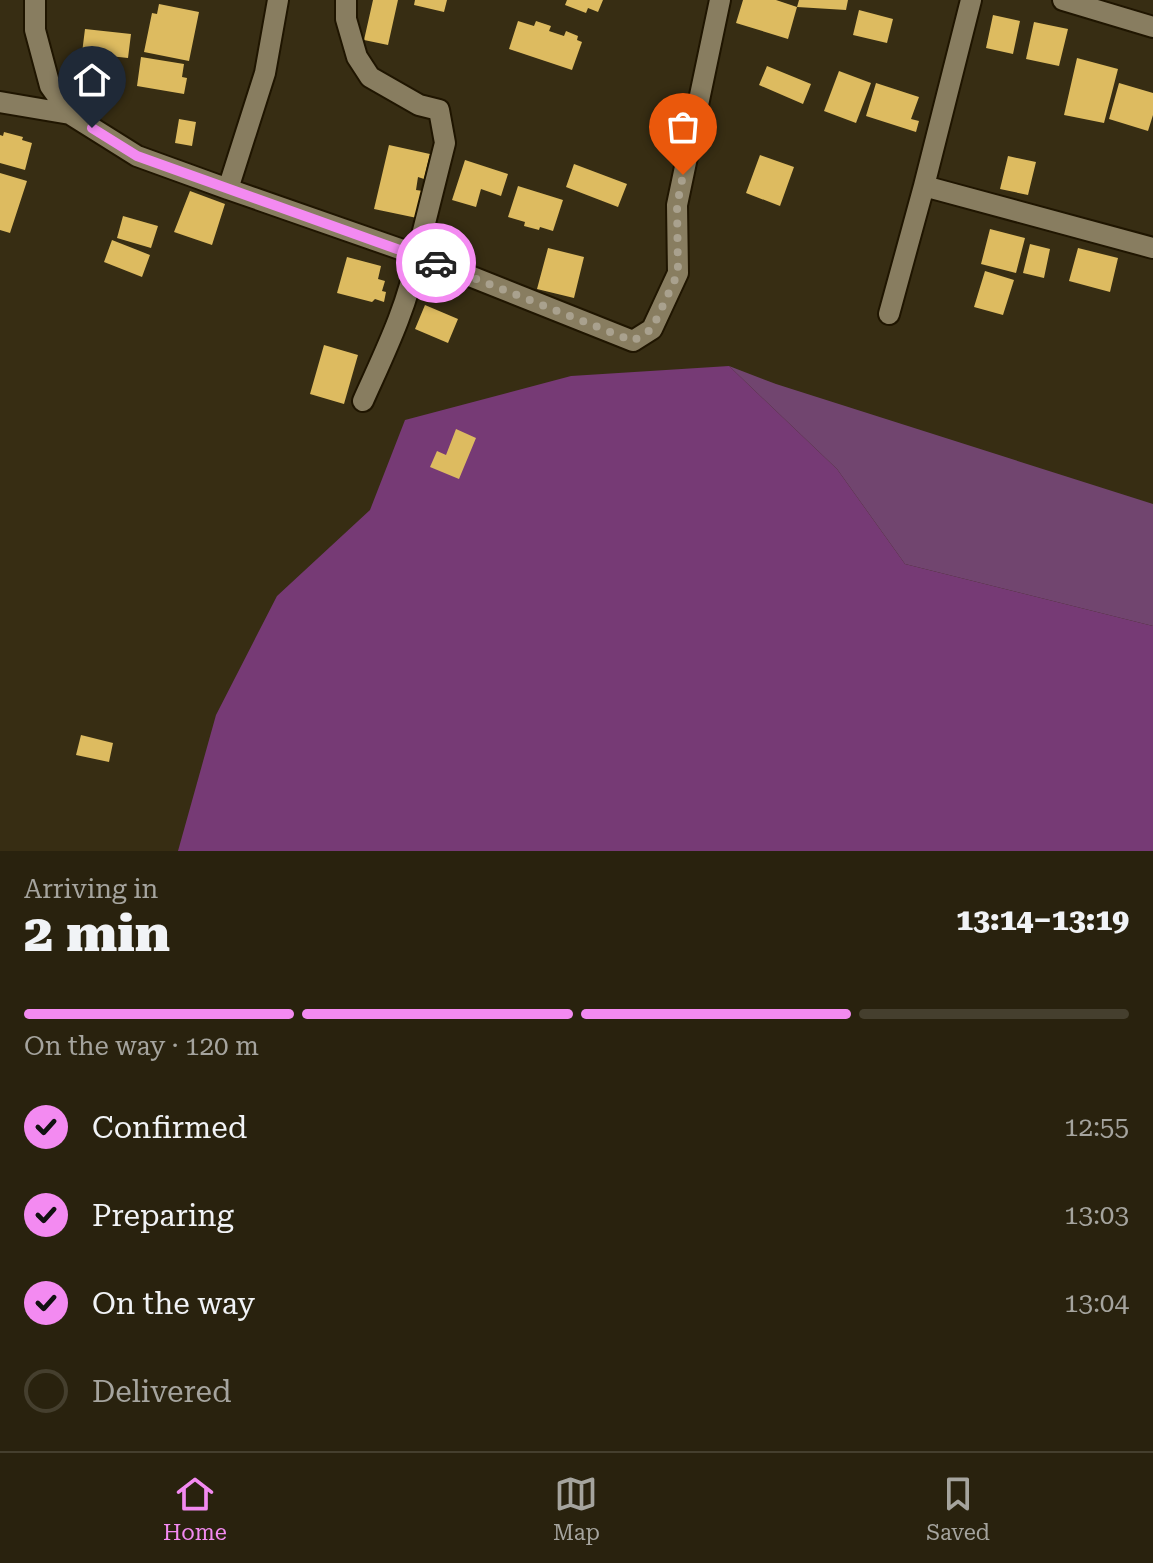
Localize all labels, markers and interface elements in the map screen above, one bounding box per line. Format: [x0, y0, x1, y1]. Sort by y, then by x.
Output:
pin [58, 46, 126, 128]
icon: home [70, 58, 114, 102]
pin [649, 93, 717, 175]
icon: bag [661, 105, 705, 149]
courier [396, 223, 476, 303]
icon: car [414, 241, 458, 285]
text: Arriving in [24, 874, 158, 904]
text: 13:14–13:19 [956, 902, 1129, 937]
text: 2 min [24, 903, 170, 964]
text: On the way · 120 m [24, 1031, 259, 1061]
icon: check [24, 1105, 68, 1149]
text: Confirmed [92, 1110, 247, 1145]
text: 12:55 [1064, 1112, 1129, 1142]
icon: check [24, 1193, 68, 1237]
text: Preparing [92, 1198, 234, 1233]
text: 13:03 [1064, 1200, 1129, 1230]
icon: check [24, 1281, 68, 1325]
text: On the way [92, 1286, 255, 1321]
text: 13:04 [1064, 1288, 1129, 1318]
text: Delivered [92, 1374, 231, 1409]
tab: Home [163, 1472, 227, 1545]
tab: Map [553, 1472, 600, 1545]
tab: Saved [926, 1472, 990, 1545]

